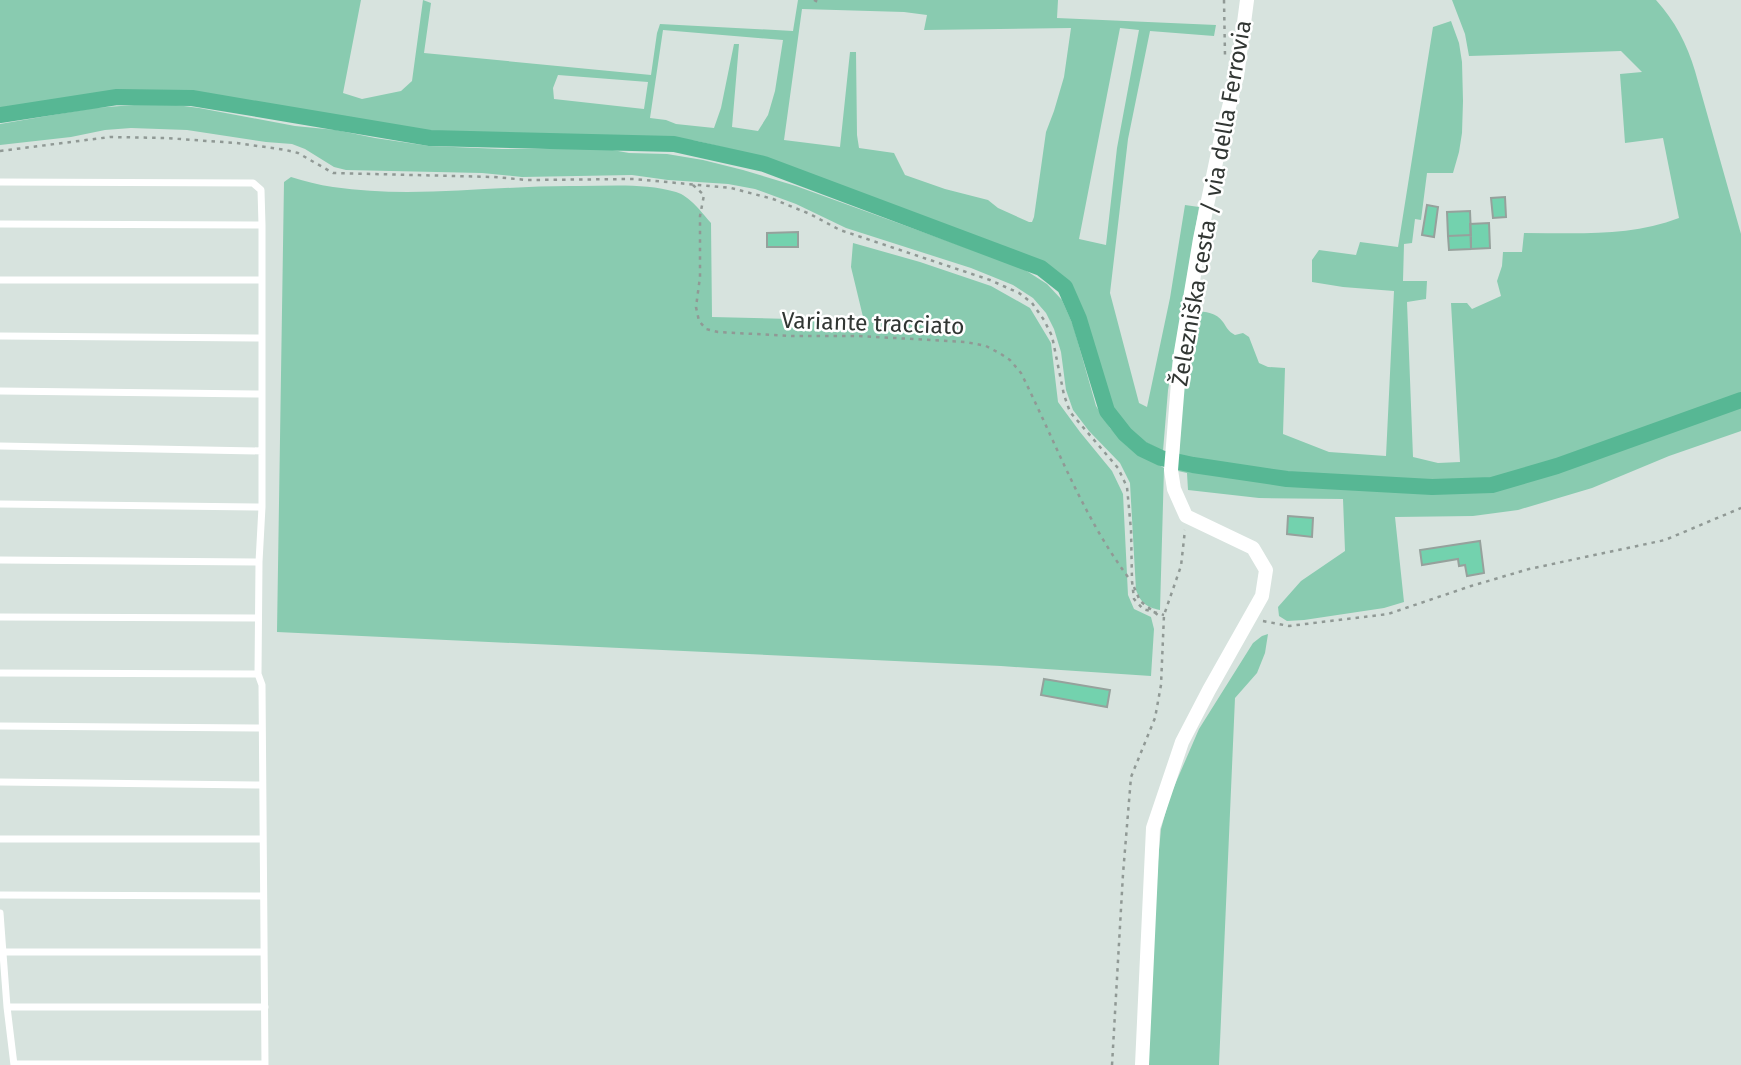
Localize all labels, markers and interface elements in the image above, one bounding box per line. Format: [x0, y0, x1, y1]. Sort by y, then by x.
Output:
street label: Železniška cesta / via della Ferrovia [1165, 18, 1257, 388]
street label: Variante tracciato [781, 306, 965, 340]

